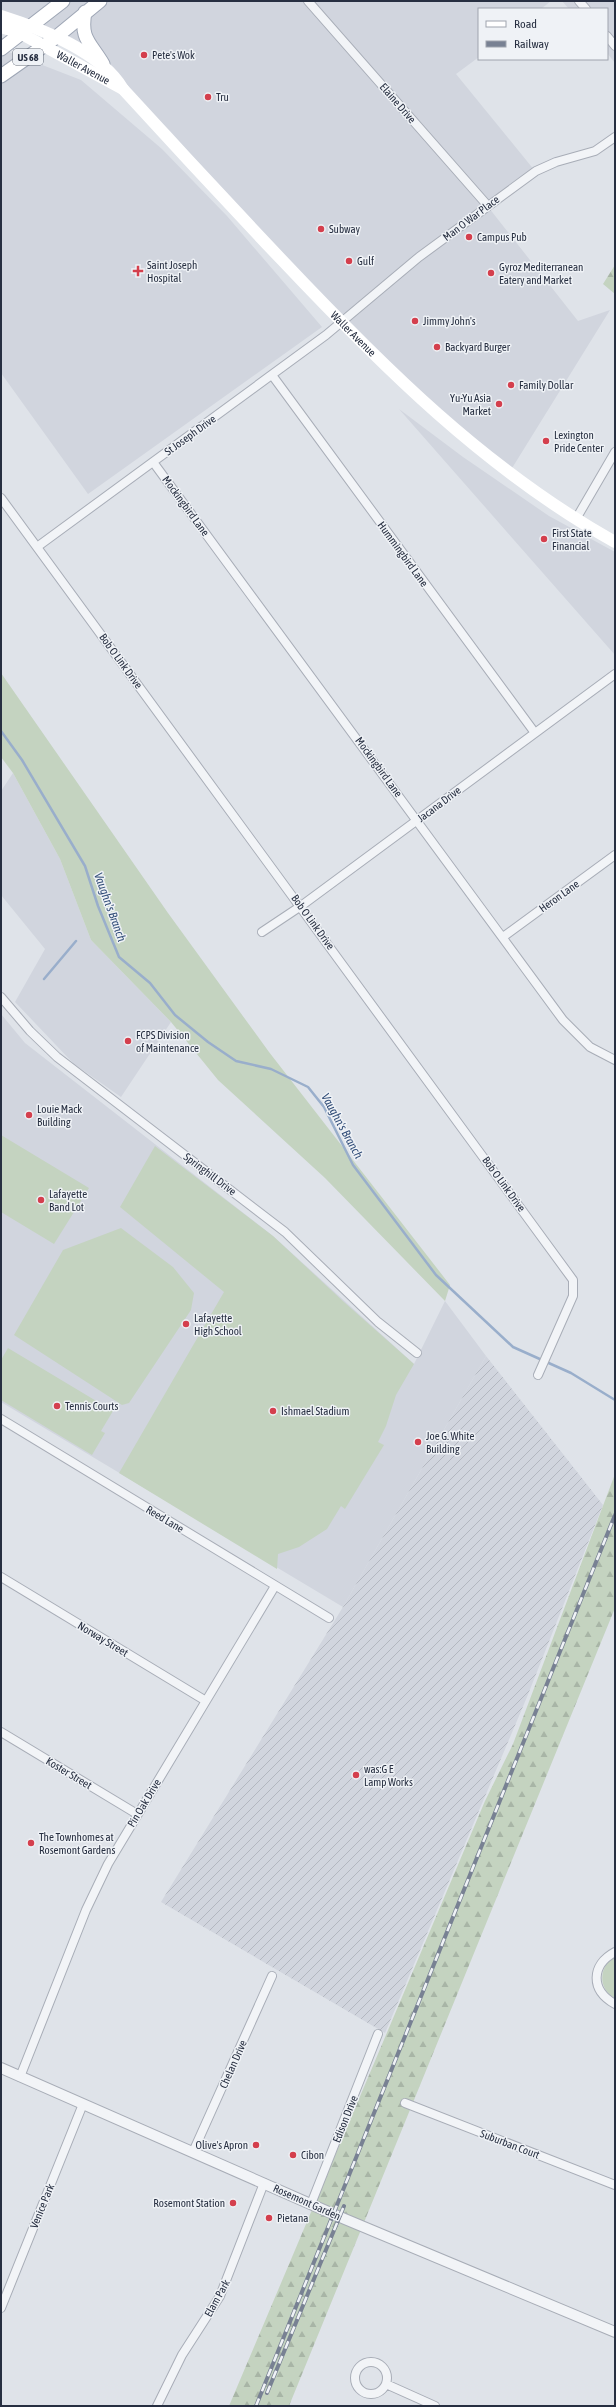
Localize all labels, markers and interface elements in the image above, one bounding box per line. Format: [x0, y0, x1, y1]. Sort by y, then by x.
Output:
legend [478, 8, 608, 60]
text: Road [514, 17, 537, 31]
text: Railway [514, 37, 549, 51]
street label: Waller Avenue [55, 48, 112, 87]
road number: US 68 [13, 49, 43, 65]
place label: Pete's Wok [152, 49, 195, 61]
marker: Pete's Wok [139, 50, 149, 60]
street label: Elaine Drive [378, 81, 418, 125]
place label: Tru [216, 91, 229, 103]
marker: Tru [203, 92, 213, 102]
street label: Man O War Place [441, 193, 501, 243]
place label: Subway [329, 223, 361, 235]
marker: Subway [316, 224, 326, 234]
place label: Campus Pub [477, 231, 527, 243]
marker: Campus Pub [464, 232, 474, 242]
place label: Gulf [357, 255, 374, 267]
marker: Gulf [344, 256, 354, 266]
place label: Saint Joseph Hospital [147, 259, 197, 284]
place label: Gyroz Mediterranean Eatery and Market [499, 261, 583, 286]
marker: Saint Joseph Hospital [132, 265, 144, 277]
marker: Gyroz Mediterranean Eatery and Market [486, 268, 496, 278]
street label: Waller Avenue [328, 309, 378, 359]
place label: Jimmy John's [423, 315, 476, 327]
marker: Jimmy John's [410, 316, 420, 326]
place label: Backyard Burger [445, 341, 511, 353]
marker: Backyard Burger [432, 342, 442, 352]
place label: Family Dollar [519, 379, 574, 391]
marker: Family Dollar [506, 380, 516, 390]
place label: Yu-Yu Asia Market [450, 392, 491, 417]
marker: Yu-Yu Asia Market [494, 399, 504, 409]
street label: St Joseph Drive [162, 412, 218, 458]
place label: Lexington Pride Center [554, 429, 604, 454]
marker: Lexington Pride Center [541, 436, 551, 446]
street label: Mockingbird Lane [160, 474, 212, 538]
street label: Hummingbird Lane [375, 519, 431, 589]
place label: First State Financial [552, 527, 592, 552]
marker: First State Financial [539, 534, 549, 544]
street label: Bob O Link Drive [97, 631, 145, 691]
street label: Mockingbird Lane [353, 735, 405, 799]
street label: Jacana Drive [415, 784, 463, 824]
water label: Vaughn's Branch [91, 871, 129, 944]
street label: Heron Lane [537, 878, 581, 914]
street label: Bob O Link Drive [289, 892, 337, 952]
place label: FCPS Division of Maintenance [136, 1029, 199, 1054]
marker: FCPS Division of Maintenance [123, 1036, 133, 1046]
water label: Vaughn's Branch [318, 1091, 366, 1161]
place label: Louie Mack Building [37, 1103, 82, 1128]
marker: Louie Mack Building [24, 1110, 34, 1120]
street label: Springhill Drive [182, 1150, 238, 1198]
street label: Bob O Link Drive [480, 1154, 528, 1214]
place label: Lafayette Band Lot [49, 1188, 87, 1213]
marker: Lafayette Band Lot [36, 1195, 46, 1205]
place label: Lafayette High School [194, 1312, 242, 1337]
marker: Lafayette High School [181, 1319, 191, 1329]
place label: Tennis Courts [65, 1400, 118, 1412]
marker: Tennis Courts [52, 1401, 62, 1411]
place label: Ishmael Stadium [281, 1405, 349, 1417]
marker: Ishmael Stadium [268, 1406, 278, 1416]
place label: Joe G. White Building [426, 1430, 474, 1455]
marker: Joe G. White Building [413, 1437, 423, 1447]
street label: Reed Lane [144, 1503, 186, 1535]
street label: Norway Street [76, 1619, 130, 1659]
street label: Koster Street [44, 1755, 94, 1791]
place label: was:G E Lamp Works [364, 1763, 413, 1788]
marker: was:G E Lamp Works [351, 1770, 361, 1780]
street label: Pin Oak Drive [125, 1777, 163, 1829]
place label: The Townhomes at Rosemont Gardens [39, 1831, 115, 1856]
marker: The Townhomes at Rosemont Gardens [26, 1838, 36, 1848]
street label: Chelan Drive [217, 2038, 249, 2090]
street label: Edison Drive [330, 2094, 360, 2144]
street label: Suburban Court [479, 2127, 541, 2161]
place label: Olive's Apron [195, 2139, 248, 2151]
marker: Olive's Apron [251, 2140, 261, 2150]
place label: Cibon [301, 2149, 324, 2161]
marker: Cibon [288, 2150, 298, 2160]
street label: Venice Park [28, 2182, 56, 2230]
street label: Rosemont Garden [271, 2182, 343, 2222]
place label: Rosemont Station [153, 2197, 225, 2209]
marker: Rosemont Station [228, 2198, 238, 2208]
place label: Pietana [277, 2212, 308, 2224]
marker: Pietana [264, 2213, 274, 2223]
street label: Elam Park [202, 2277, 232, 2319]

